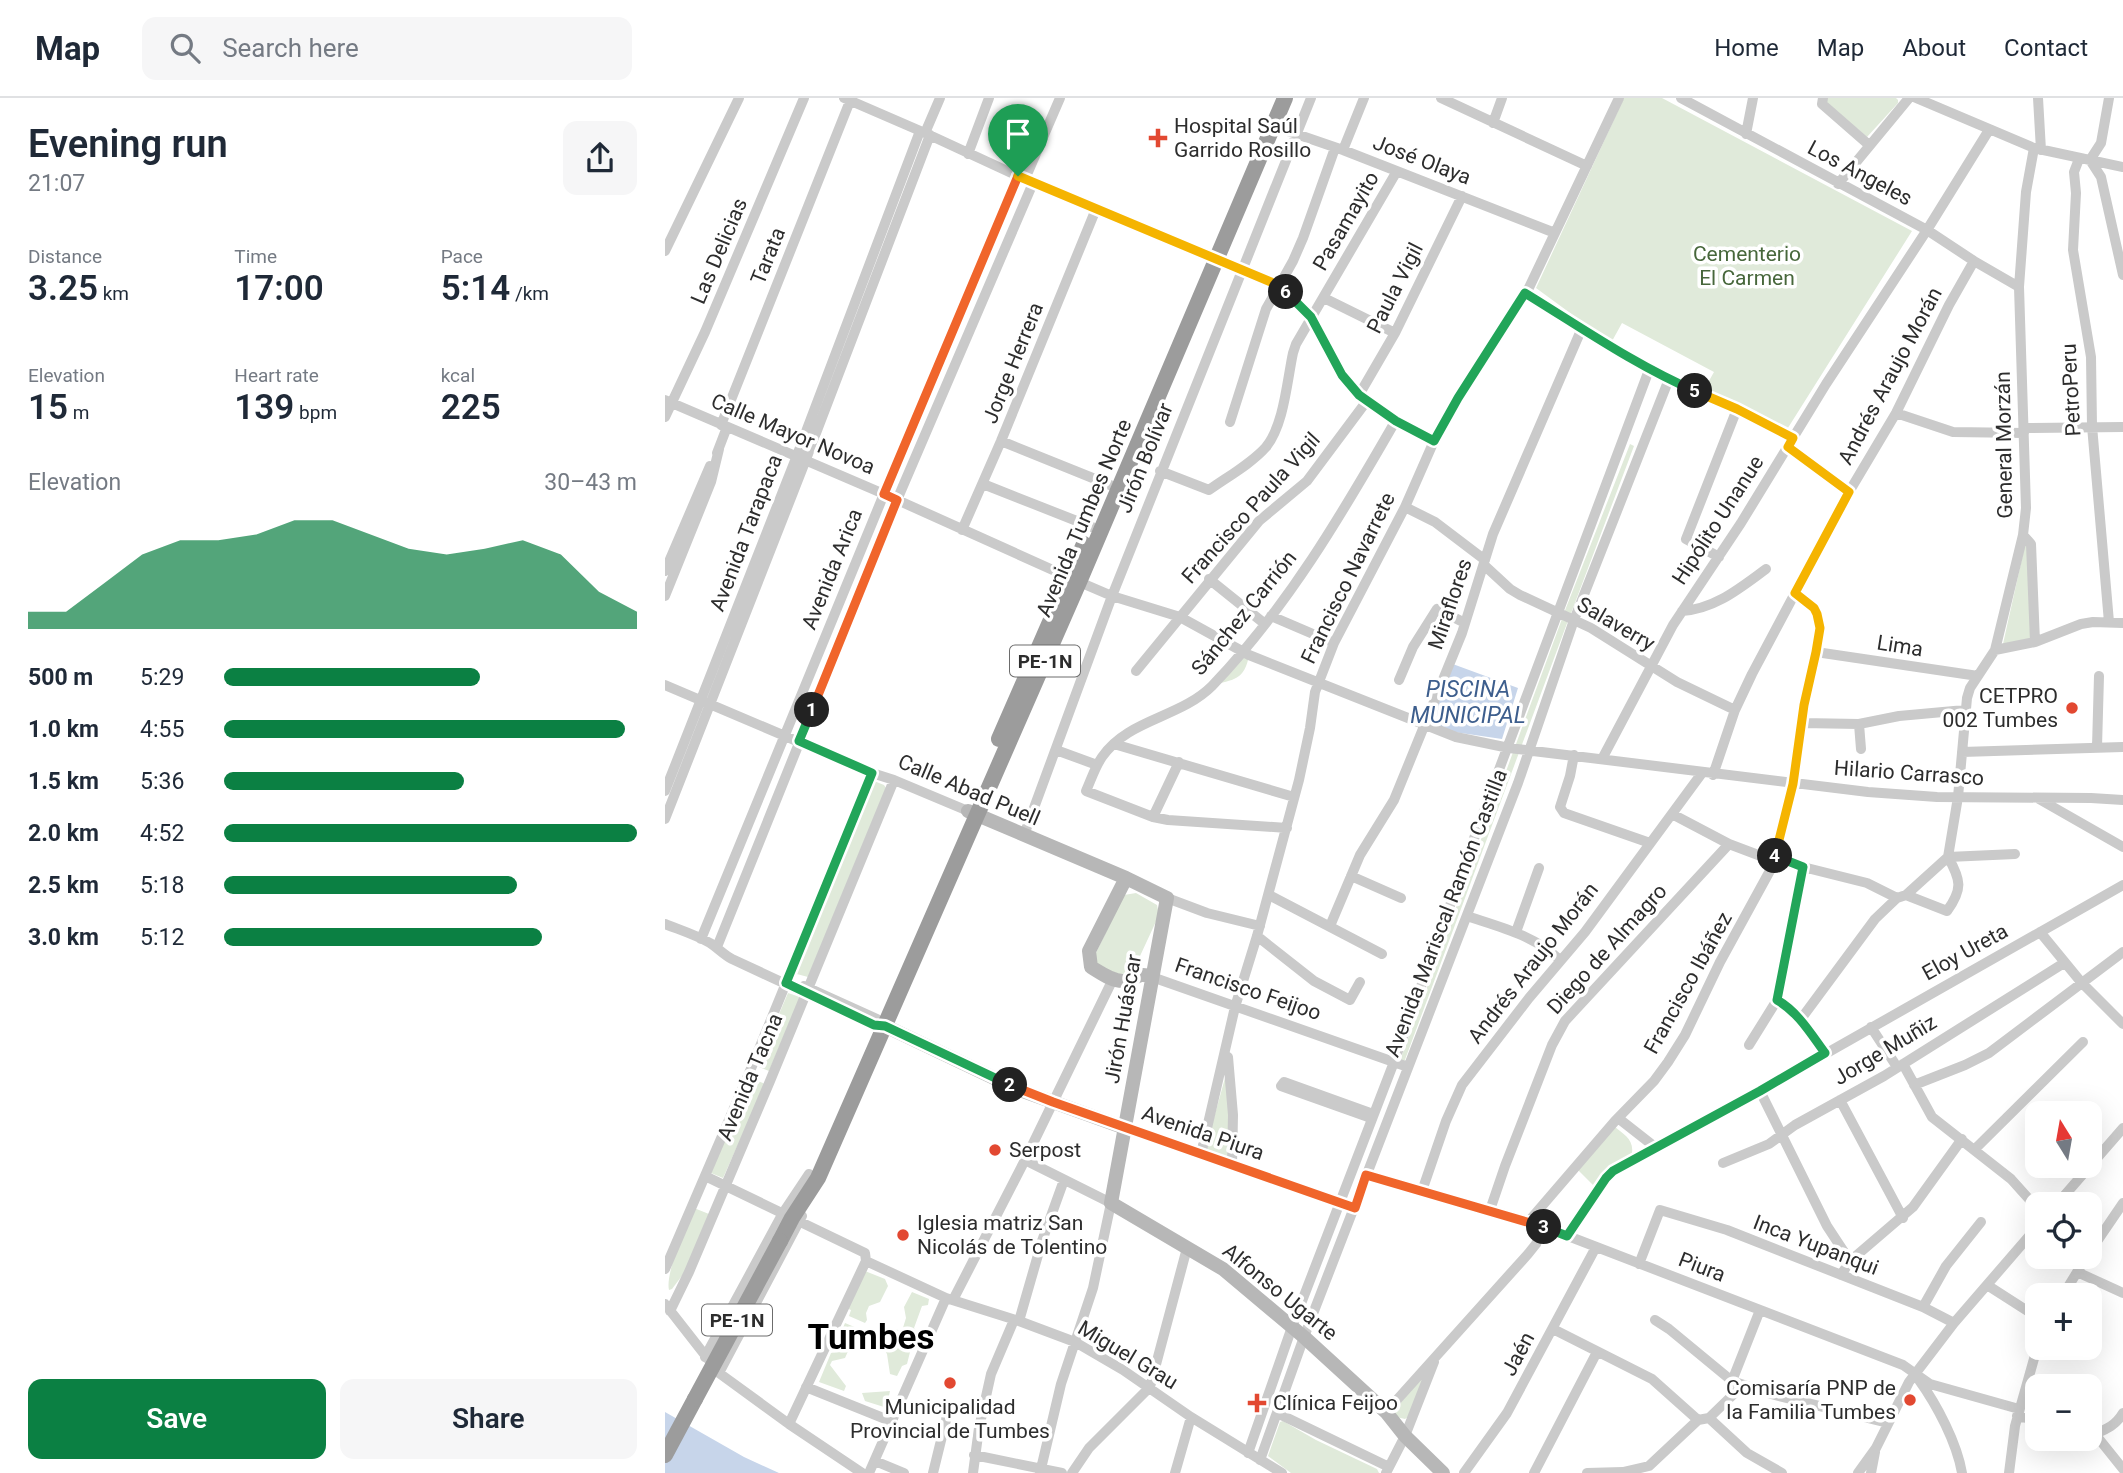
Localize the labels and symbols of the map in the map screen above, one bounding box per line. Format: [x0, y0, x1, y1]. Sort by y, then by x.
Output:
pin [988, 104, 1048, 176]
place label: Hospital Saúl Garrido Rosillo [1174, 114, 1311, 162]
marker: Hospital Saúl Garrido Rosillo [1148, 128, 1168, 148]
street label: José Olaya [1370, 130, 1474, 190]
street label: Los Angeles [1804, 135, 1916, 211]
street label: Pasamayito [1308, 167, 1384, 275]
street label: Las Delicias [686, 195, 752, 307]
street label: Tarata [746, 224, 790, 288]
street label: Paula Vigil [1362, 239, 1428, 337]
park label: Cementerio El Carmen [1693, 242, 1801, 290]
pin: 6 [1269, 274, 1303, 310]
street label: Andrés Araujo Morán [1833, 283, 1947, 469]
street label: Jorge Herrera [978, 299, 1048, 427]
street label: PetroPeru [2057, 343, 2085, 437]
street label: General Morzán [1991, 371, 2017, 519]
pin: 5 [1677, 374, 1713, 408]
street label: Calle Mayor Novoa [708, 389, 878, 479]
street label: Jirón Bolívar [1112, 400, 1178, 516]
street label: Avenida Tumbes Norte [1031, 416, 1137, 620]
street label: Francisco Paula Vigil [1177, 428, 1325, 588]
street label: Avenida Tarapaca [705, 451, 787, 615]
street label: Hipólito Unanue [1667, 451, 1769, 589]
street label: Francisco Navarrete [1296, 489, 1400, 667]
street label: Avenida Arica [797, 505, 867, 633]
street label: Sánchez Carrión [1187, 546, 1301, 680]
street label: Miraflores [1423, 555, 1477, 653]
street label: Salaverry [1573, 592, 1659, 656]
street label: Lima [1875, 631, 1925, 661]
road number: PE-1N [1010, 646, 1080, 676]
water label: PISCINA MUNICIPAL [1410, 676, 1526, 729]
place label: CETPRO 002 Tumbes [1942, 684, 2058, 732]
pin: 1 [795, 692, 829, 728]
marker: CETPRO 002 Tumbes [2064, 700, 2080, 716]
street label: Calle Abad Puell [894, 749, 1044, 831]
street label: Hilario Carrasco [1833, 756, 1985, 790]
street label: Avenida Mariscal Ramón Castilla [1380, 766, 1512, 1060]
pin: 4 [1757, 838, 1793, 874]
street label: Andrés Araujo Morán [1463, 878, 1603, 1048]
street label: Diego de Almagro [1542, 879, 1672, 1019]
street label: Francisco Ibáñez [1639, 908, 1737, 1058]
street label: Eloy Ureta [1918, 919, 2012, 985]
street label: Jirón Huáscar [1100, 953, 1146, 1085]
street label: Francisco Feijoo [1172, 953, 1324, 1025]
street label: Avenida Tacna [712, 1010, 788, 1144]
street label: Jorge Muñiz [1829, 1010, 1941, 1090]
pin: 2 [993, 1068, 1027, 1102]
street label: Avenida Piura [1139, 1101, 1267, 1165]
north arrow [2025, 1101, 2102, 1178]
place label: Serpost [1009, 1138, 1081, 1162]
marker: Serpost [987, 1142, 1003, 1158]
pin: 3 [1527, 1210, 1561, 1244]
street label: Inca Yupanqui [1750, 1210, 1882, 1280]
place label: Iglesia matriz San Nicolás de Tolentino [917, 1211, 1107, 1259]
marker: Iglesia matriz San Nicolás de Tolentino [895, 1227, 911, 1243]
street label: Alfonso Ugarte [1218, 1239, 1342, 1345]
street label: Piura [1675, 1247, 1729, 1287]
road number: PE-1N [702, 1304, 772, 1336]
street label: Miguel Grau [1074, 1316, 1182, 1394]
district label: Tumbes [808, 1317, 934, 1358]
street label: Jaén [1497, 1328, 1539, 1380]
marker: Municipalidad Provincial de Tumbes [942, 1375, 958, 1391]
place label: Comisaría PNP de la Familia Tumbes [1726, 1376, 1896, 1424]
place label: Clínica Feijoo [1273, 1391, 1398, 1415]
marker: Comisaría PNP de la Familia Tumbes [1902, 1392, 1918, 1408]
marker: Clínica Feijoo [1247, 1393, 1267, 1413]
place label: Municipalidad Provincial de Tumbes [850, 1395, 1050, 1443]

